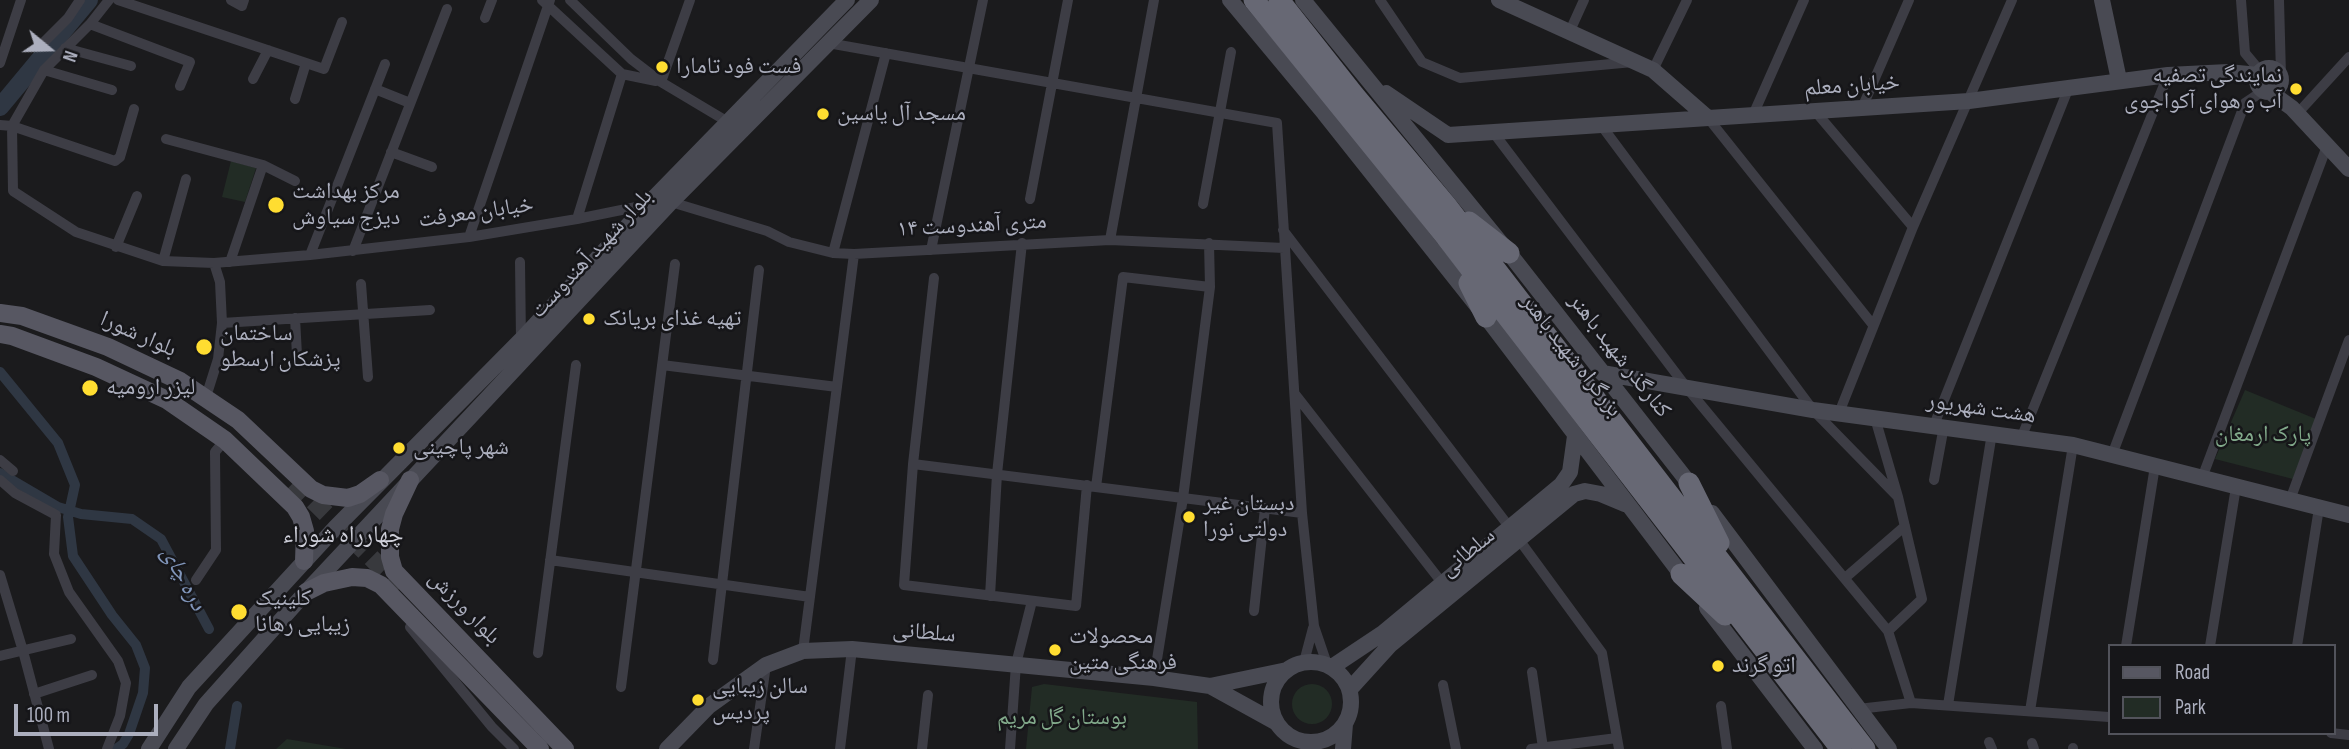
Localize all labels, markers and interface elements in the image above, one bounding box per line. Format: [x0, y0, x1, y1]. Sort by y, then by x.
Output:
north arrow [14, 14, 84, 84]
text: N [57, 47, 82, 65]
place label: فست فود تامارا [676, 53, 801, 81]
marker: فست فود تامارا [654, 59, 670, 75]
place label: نمایندگی تصفیه آب و هوای آکواجوی [2124, 62, 2282, 116]
street label: خیابان معلم [1803, 69, 1901, 103]
marker: نمایندگی تصفیه آب و هوای آکواجوی [2288, 81, 2304, 97]
place label: مسجد آل یاسین [837, 100, 966, 128]
marker: مسجد آل یاسین [815, 106, 831, 122]
place label: مرکز بهداشت دیزج سیاوش [292, 178, 400, 232]
street label: بلوار شهید آهندوست [525, 184, 659, 324]
street label: خیابان معرفت [417, 191, 535, 235]
marker: مرکز بهداشت دیزج سیاوش [266, 195, 286, 215]
street label: ۱۴ متری آهندوست [897, 208, 1047, 244]
street label: کنارگذر شهید باهنر [1562, 288, 1676, 424]
street label: بزرگراه شهید باهنر [1514, 289, 1628, 423]
place label: تهیه غذای بریانک [603, 305, 741, 333]
street label: بلوار شورا [95, 306, 181, 364]
marker: تهیه غذای بریانک [581, 311, 597, 327]
place label: ساختمان پزشکان ارسطو [220, 320, 341, 374]
marker: ساختمان پزشکان ارسطو [194, 337, 214, 357]
place label: لیزر ارومیه [106, 374, 195, 402]
marker: لیزر ارومیه [80, 378, 100, 398]
street label: هشت شهریور [1925, 388, 2037, 430]
park label: پارک ارمغان [2215, 421, 2311, 449]
place label: شهر پاچینی [413, 434, 509, 462]
marker: شهر پاچینی [391, 440, 407, 456]
place label: دبستان غیر دولتی نورا [1203, 490, 1295, 544]
marker: دبستان غیر دولتی نورا [1181, 509, 1197, 525]
district label: چهارراه شوراء [283, 522, 403, 550]
street label: سلطانی [1435, 522, 1501, 584]
water label: دره چای [154, 542, 212, 616]
street label: بلوار ورزش [422, 565, 506, 651]
place label: کلینیک زیبایی رهانا [255, 585, 350, 639]
marker: کلینیک زیبایی رهانا [229, 602, 249, 622]
street label: سلطانی [891, 616, 957, 650]
place label: محصولات فرهنگی متین [1069, 623, 1177, 677]
marker: محصولات فرهنگی متین [1047, 642, 1063, 658]
legend [2108, 644, 2335, 735]
place label: اتو گرند [1732, 652, 1796, 680]
marker: اتو گرند [1710, 658, 1726, 674]
text: Road [2175, 660, 2210, 685]
place label: سالن زیبایی پردیس [712, 673, 808, 727]
scale bar [18, 690, 161, 734]
marker: سالن زیبایی پردیس [690, 692, 706, 708]
text: Park [2175, 695, 2206, 720]
text: 100 m [27, 703, 70, 728]
park label: بوستان گل مریم [997, 704, 1127, 732]

